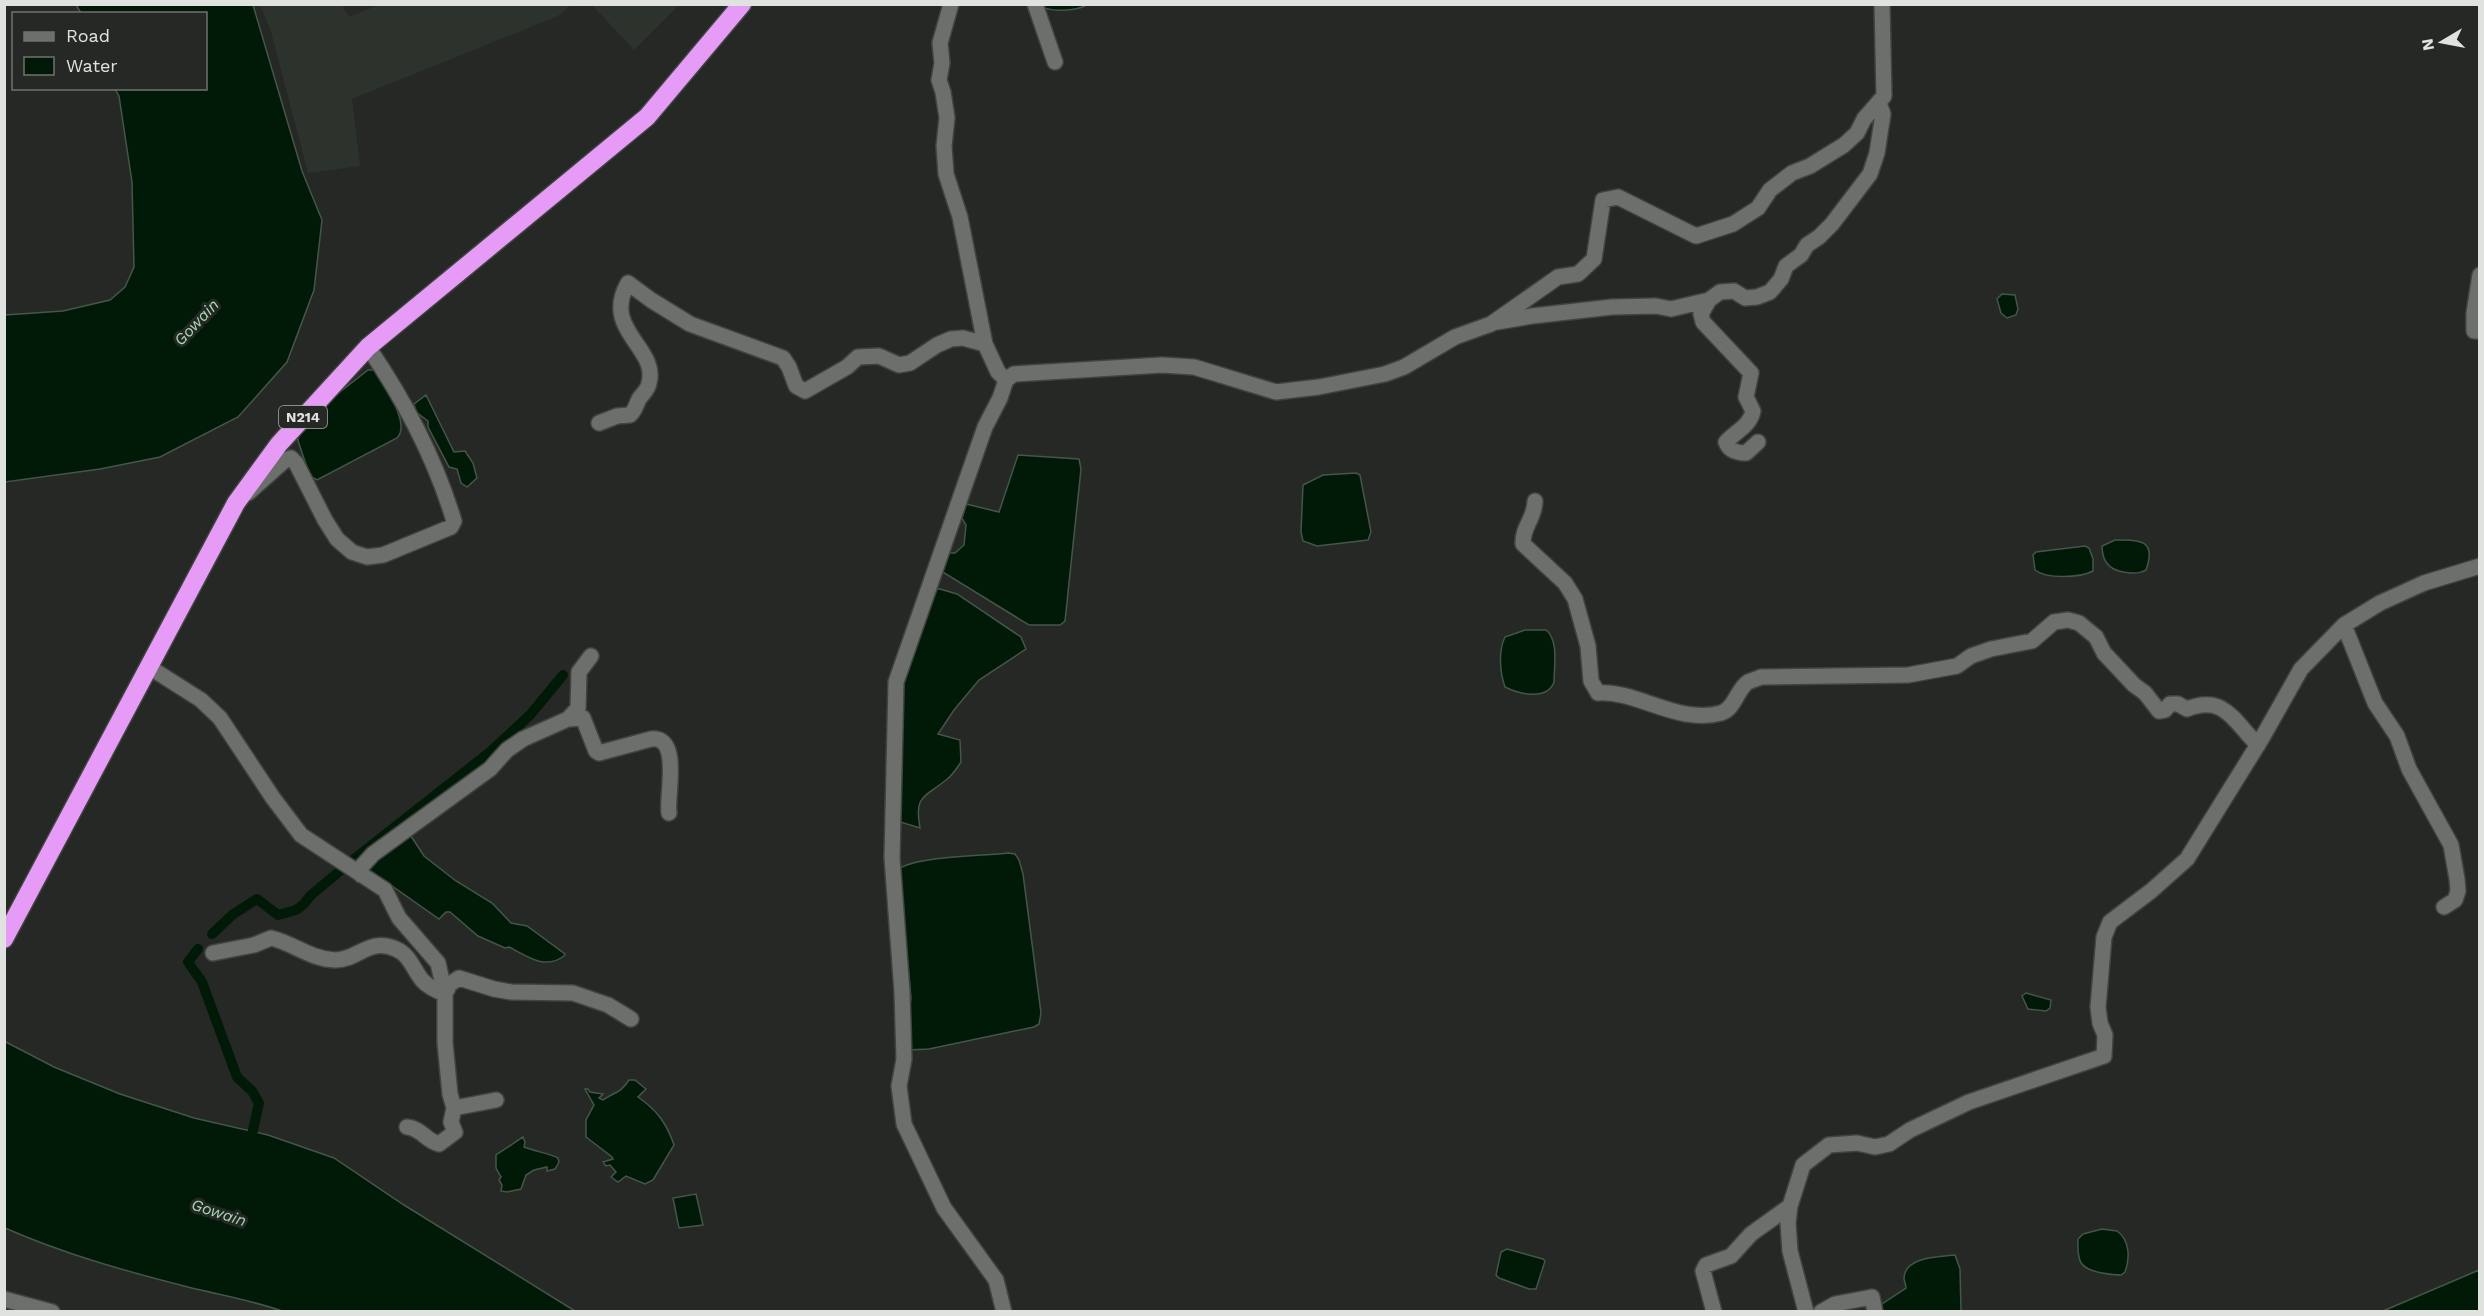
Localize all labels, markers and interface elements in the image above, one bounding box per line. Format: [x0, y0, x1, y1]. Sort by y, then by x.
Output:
legend [12, 12, 207, 90]
north arrow [2412, 12, 2472, 72]
text: Road [66, 25, 110, 46]
text: N [2417, 37, 2438, 52]
text: Water [66, 55, 118, 76]
water label: Gowain [170, 295, 223, 350]
road number: N214 [279, 406, 327, 428]
water label: Gowain [189, 1195, 249, 1230]

